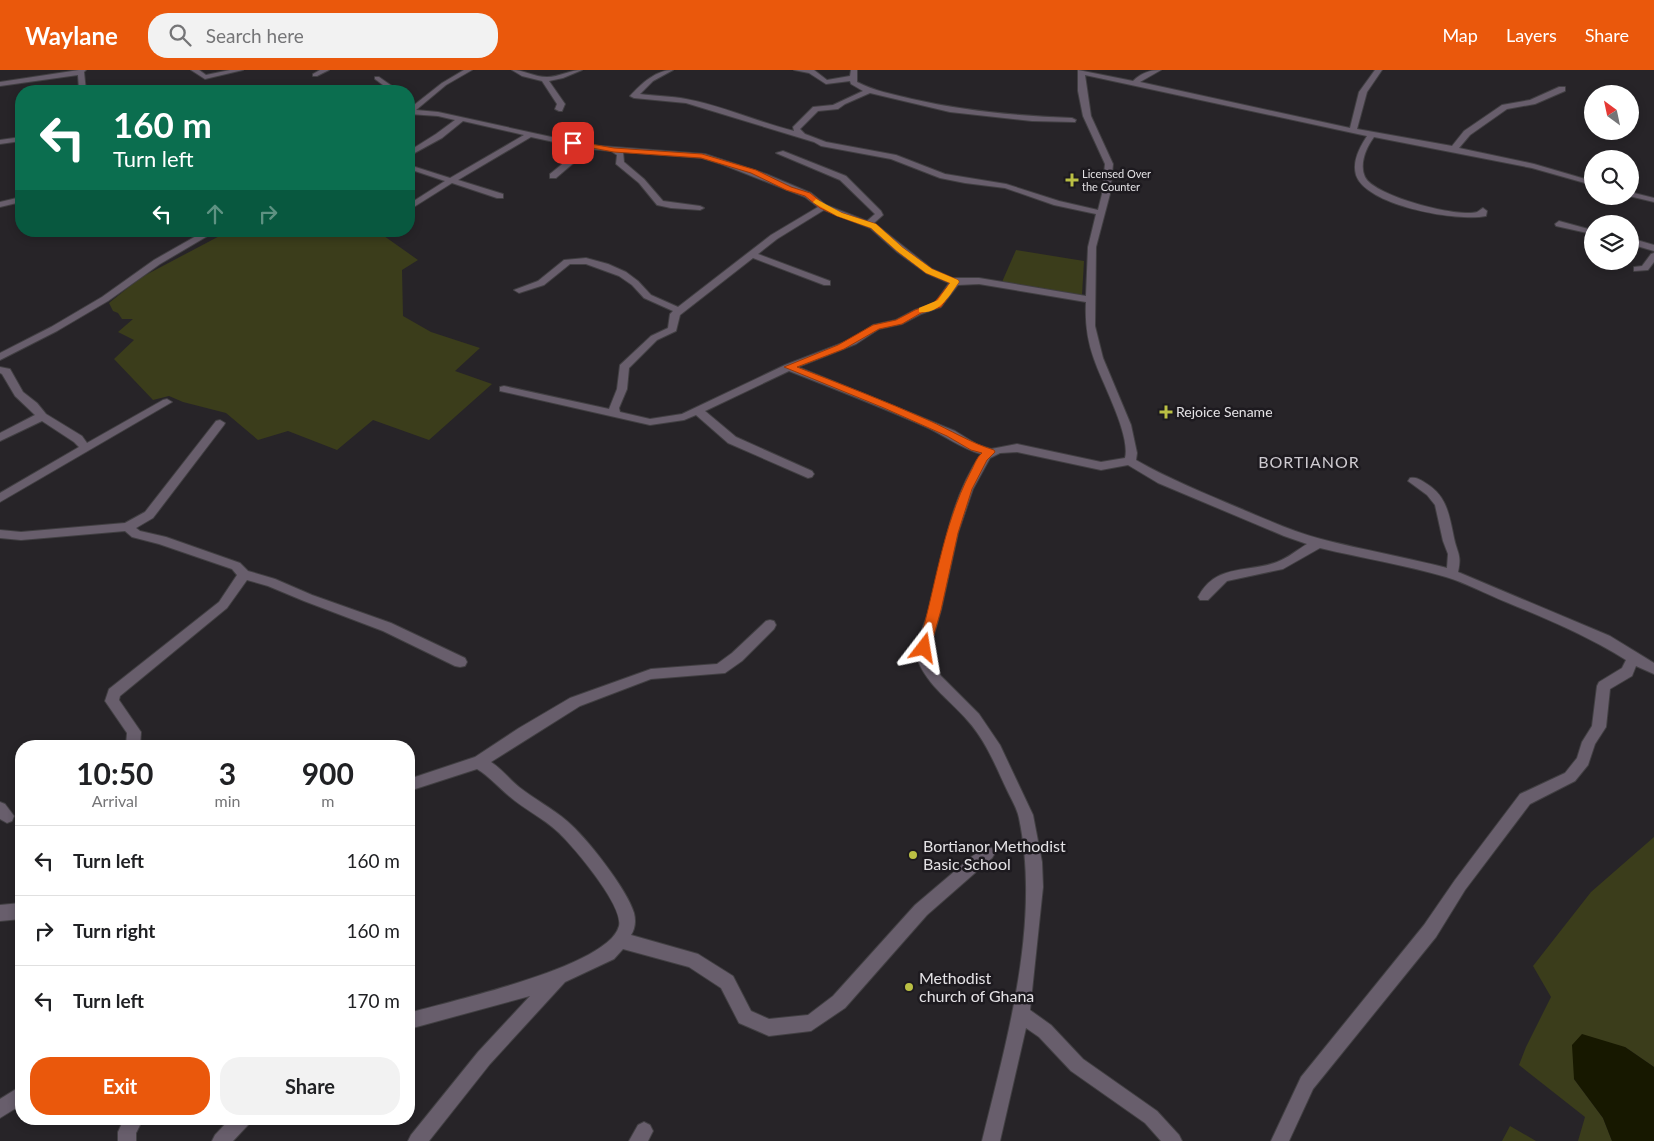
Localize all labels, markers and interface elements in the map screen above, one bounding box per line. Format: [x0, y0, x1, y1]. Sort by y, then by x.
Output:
search box [148, 13, 498, 58]
text: Waylane [25, 21, 118, 50]
icon: search [166, 21, 194, 49]
text: Search here [206, 24, 304, 47]
text: Map [1442, 24, 1478, 46]
text: Layers [1506, 24, 1557, 46]
text: Share [1585, 24, 1629, 46]
north arrow [1584, 85, 1639, 140]
map controls [1584, 85, 1639, 270]
text: 160 m [113, 103, 212, 145]
icon: left [30, 105, 95, 170]
pin [552, 122, 594, 164]
icon: arrive [559, 129, 587, 157]
text: Turn left [113, 145, 194, 172]
button: search [1584, 150, 1639, 205]
place label: Licensed Over the Counter [1082, 167, 1151, 193]
marker: Licensed Over the Counter [1066, 174, 1078, 186]
icon: left [148, 200, 176, 228]
icon: ahead [201, 200, 229, 228]
icon: right [254, 200, 282, 228]
button: layers [1584, 215, 1639, 270]
place label: Rejoice Sename [1176, 403, 1273, 420]
marker: Rejoice Sename [1160, 406, 1172, 418]
district label: BORTIANOR [1258, 452, 1360, 471]
position arrow [897, 621, 949, 673]
text: 10:50 [76, 755, 153, 791]
text: 3 [219, 755, 236, 791]
text: 900 [302, 755, 354, 791]
text: Arrival [92, 791, 138, 810]
text: min [215, 791, 241, 810]
text: m [321, 791, 334, 810]
place label: Bortianor Methodist Basic School [923, 836, 1066, 873]
icon: left [30, 847, 58, 875]
text: Turn left [73, 849, 144, 872]
text: 160 m [346, 849, 400, 872]
marker: Bortianor Methodist Basic School [907, 849, 919, 861]
icon: right [30, 917, 58, 945]
text: Turn right [73, 919, 155, 942]
text: 160 m [346, 919, 400, 942]
place label: Methodist church of Ghana [919, 968, 1034, 1005]
marker: Methodist church of Ghana [903, 981, 915, 993]
icon: left [30, 987, 58, 1015]
text: Turn left [73, 989, 144, 1012]
text: 170 m [346, 989, 400, 1012]
button: Exit [30, 1057, 210, 1115]
button: Share [220, 1057, 400, 1115]

